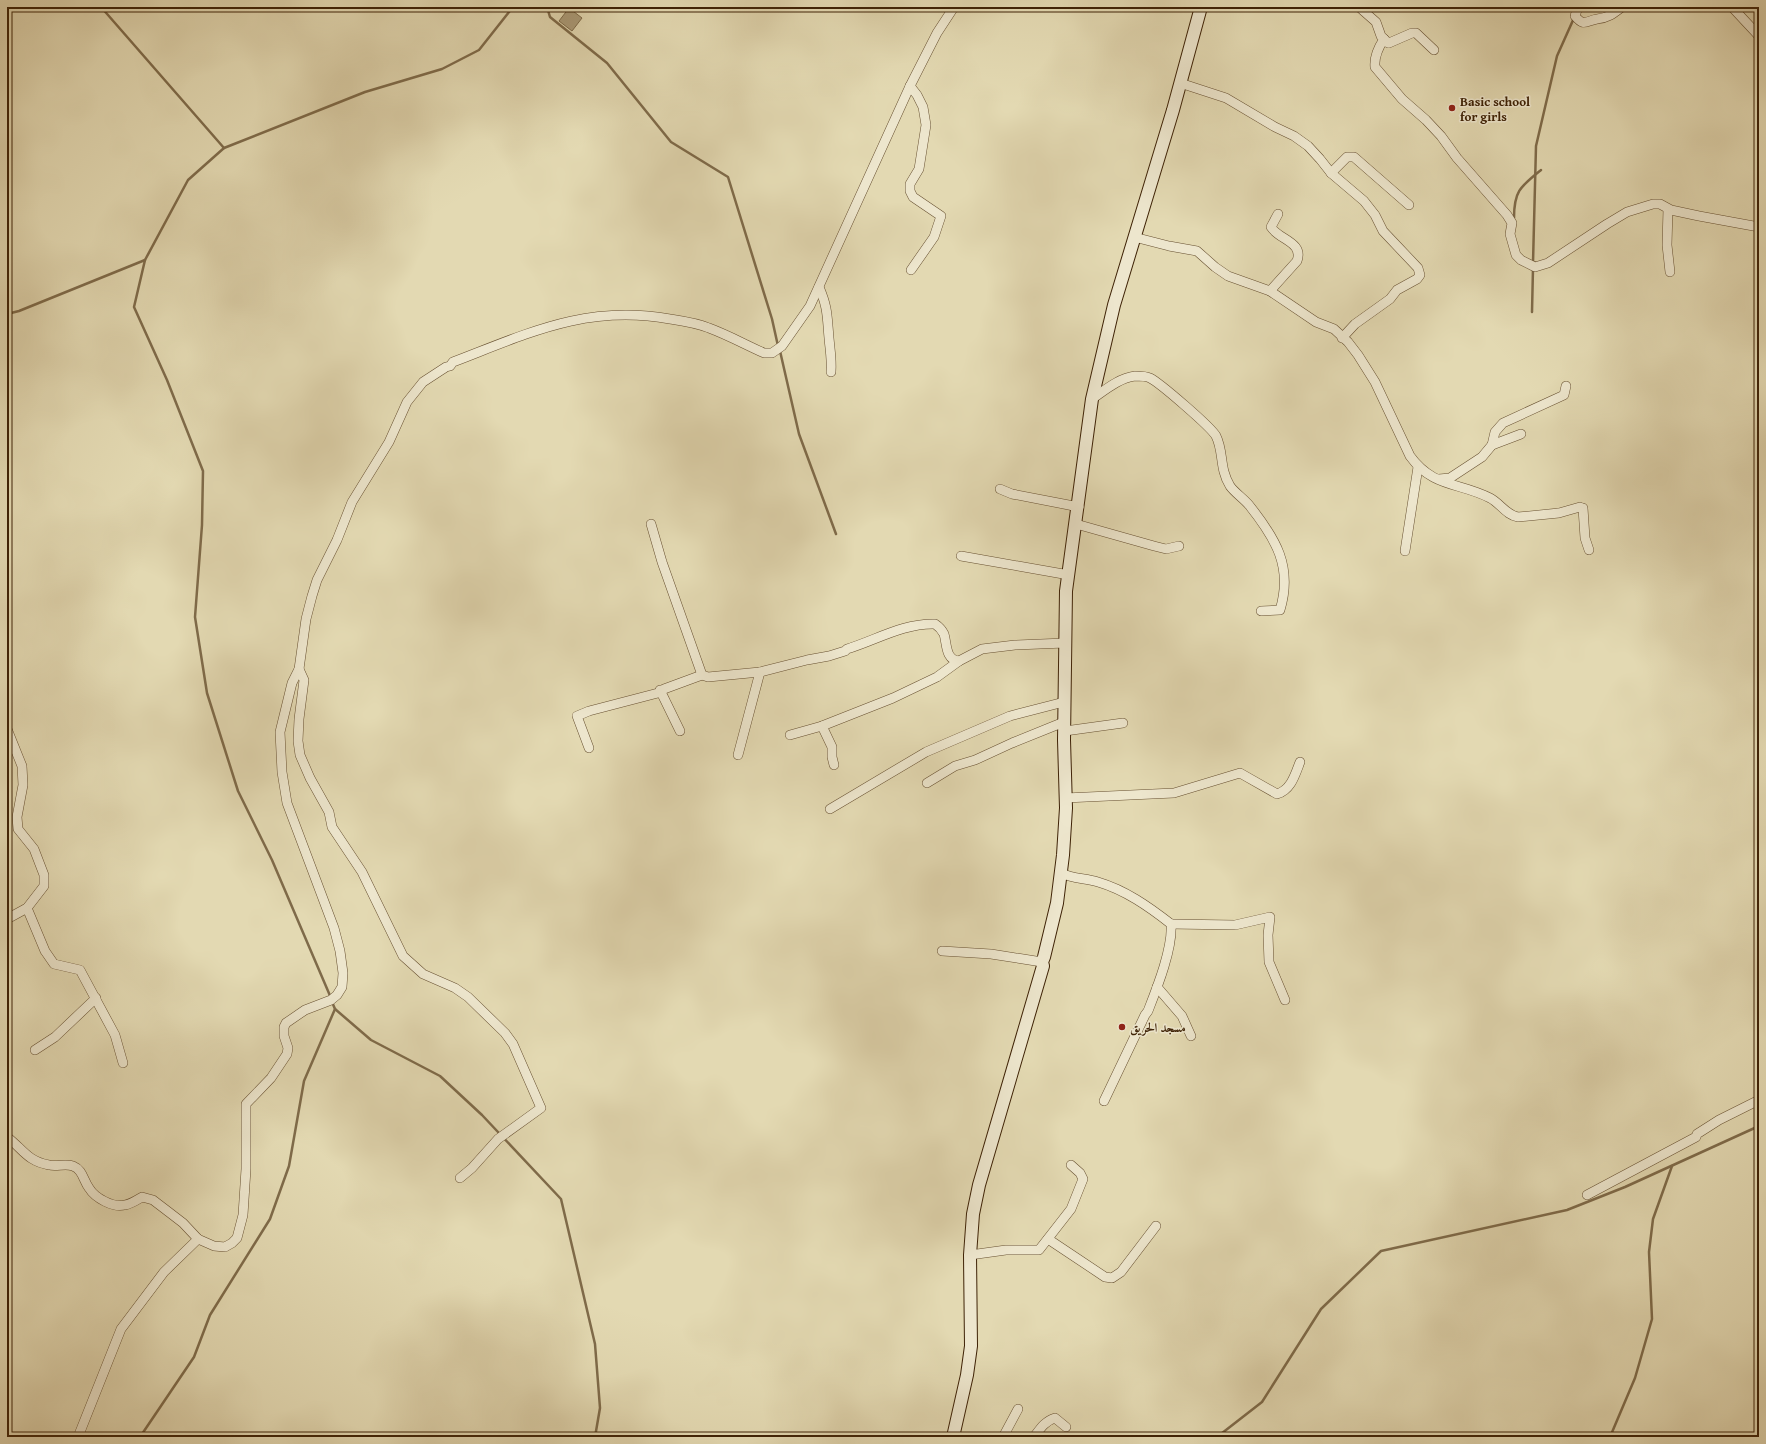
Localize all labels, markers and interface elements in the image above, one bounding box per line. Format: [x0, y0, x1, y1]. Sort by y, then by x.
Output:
place label: Basic school for girls [1460, 92, 1530, 126]
marker: Basic school for girls [1447, 103, 1457, 113]
place label: مسجد الحريق [1130, 1018, 1186, 1037]
marker: مسجد الحريق [1117, 1022, 1127, 1032]

